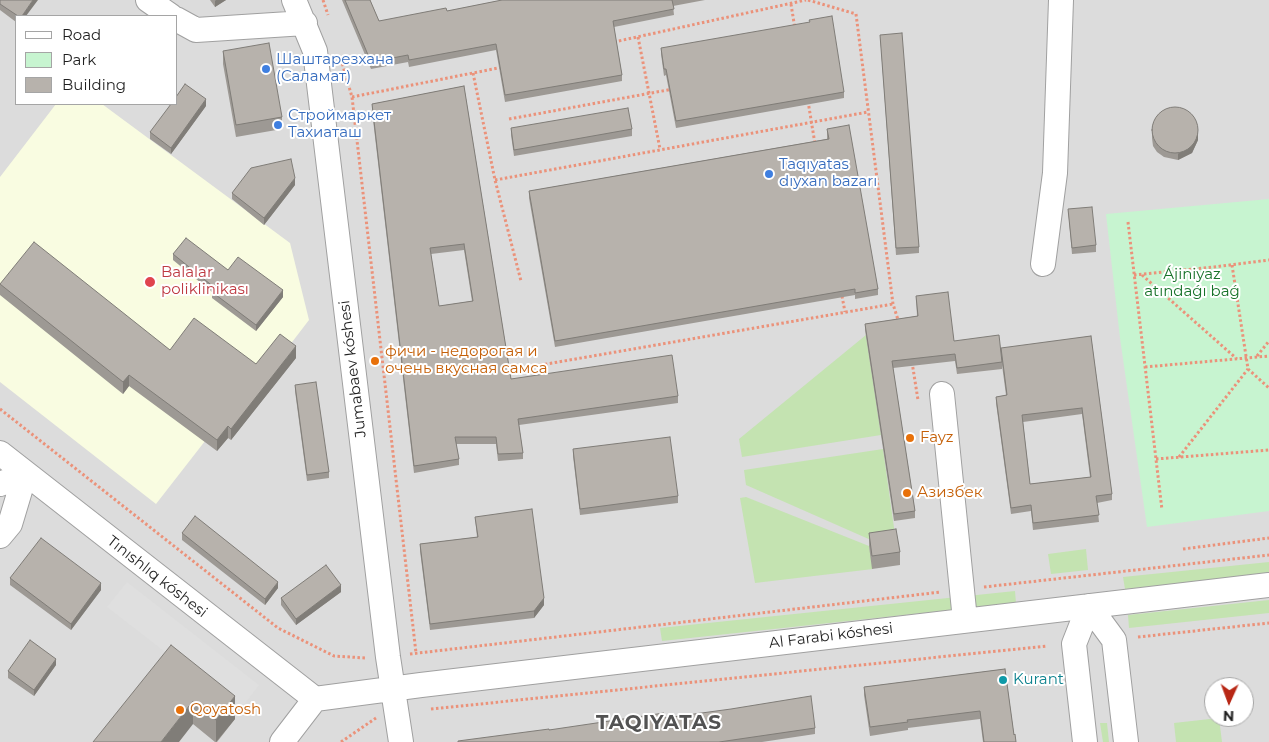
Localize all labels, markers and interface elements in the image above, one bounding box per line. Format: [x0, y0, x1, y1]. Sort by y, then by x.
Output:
legend [15, 15, 178, 105]
text: Road [62, 25, 101, 44]
text: Park [62, 50, 96, 69]
place label: Шаштарезхана (Саламат) [276, 51, 394, 86]
marker: Шаштарезхана (Саламат) [260, 63, 272, 75]
text: Building [62, 75, 126, 94]
place label: Строймаркет Тахиаташ [288, 107, 391, 142]
marker: Строймаркет Тахиаташ [272, 119, 284, 131]
place label: Taqıyatas dıyxan bazarı [779, 156, 877, 191]
marker: Taqıyatas dıyxan bazarı [763, 168, 775, 180]
place label: Balalar poliklinikası [161, 264, 249, 299]
park label: Ájiniyaz atındaǵı baǵ [1144, 266, 1240, 301]
marker: Balalar poliklinikası [143, 275, 157, 289]
street label: Jumabaev kóshesi [336, 299, 370, 439]
place label: фичи - недорогая и очень вкусная самса [385, 343, 548, 378]
marker: фичи - недорогая и очень вкусная самса [369, 355, 381, 367]
place label: Fayz [920, 429, 953, 447]
marker: Fayz [904, 432, 916, 444]
place label: Азизбек [917, 484, 982, 502]
marker: Азизбек [901, 487, 913, 499]
street label: Tınıshlıq kóshesi [103, 532, 211, 622]
street label: Al Farabi kóshesi [768, 619, 894, 653]
place label: Kurant [1013, 671, 1064, 689]
marker: Kurant [997, 674, 1009, 686]
north arrow [1204, 677, 1254, 727]
place label: Qoyatosh [190, 701, 261, 719]
marker: Qoyatosh [174, 704, 186, 716]
text: N [1223, 707, 1234, 725]
district label: TAQIYATAS [595, 711, 723, 735]

